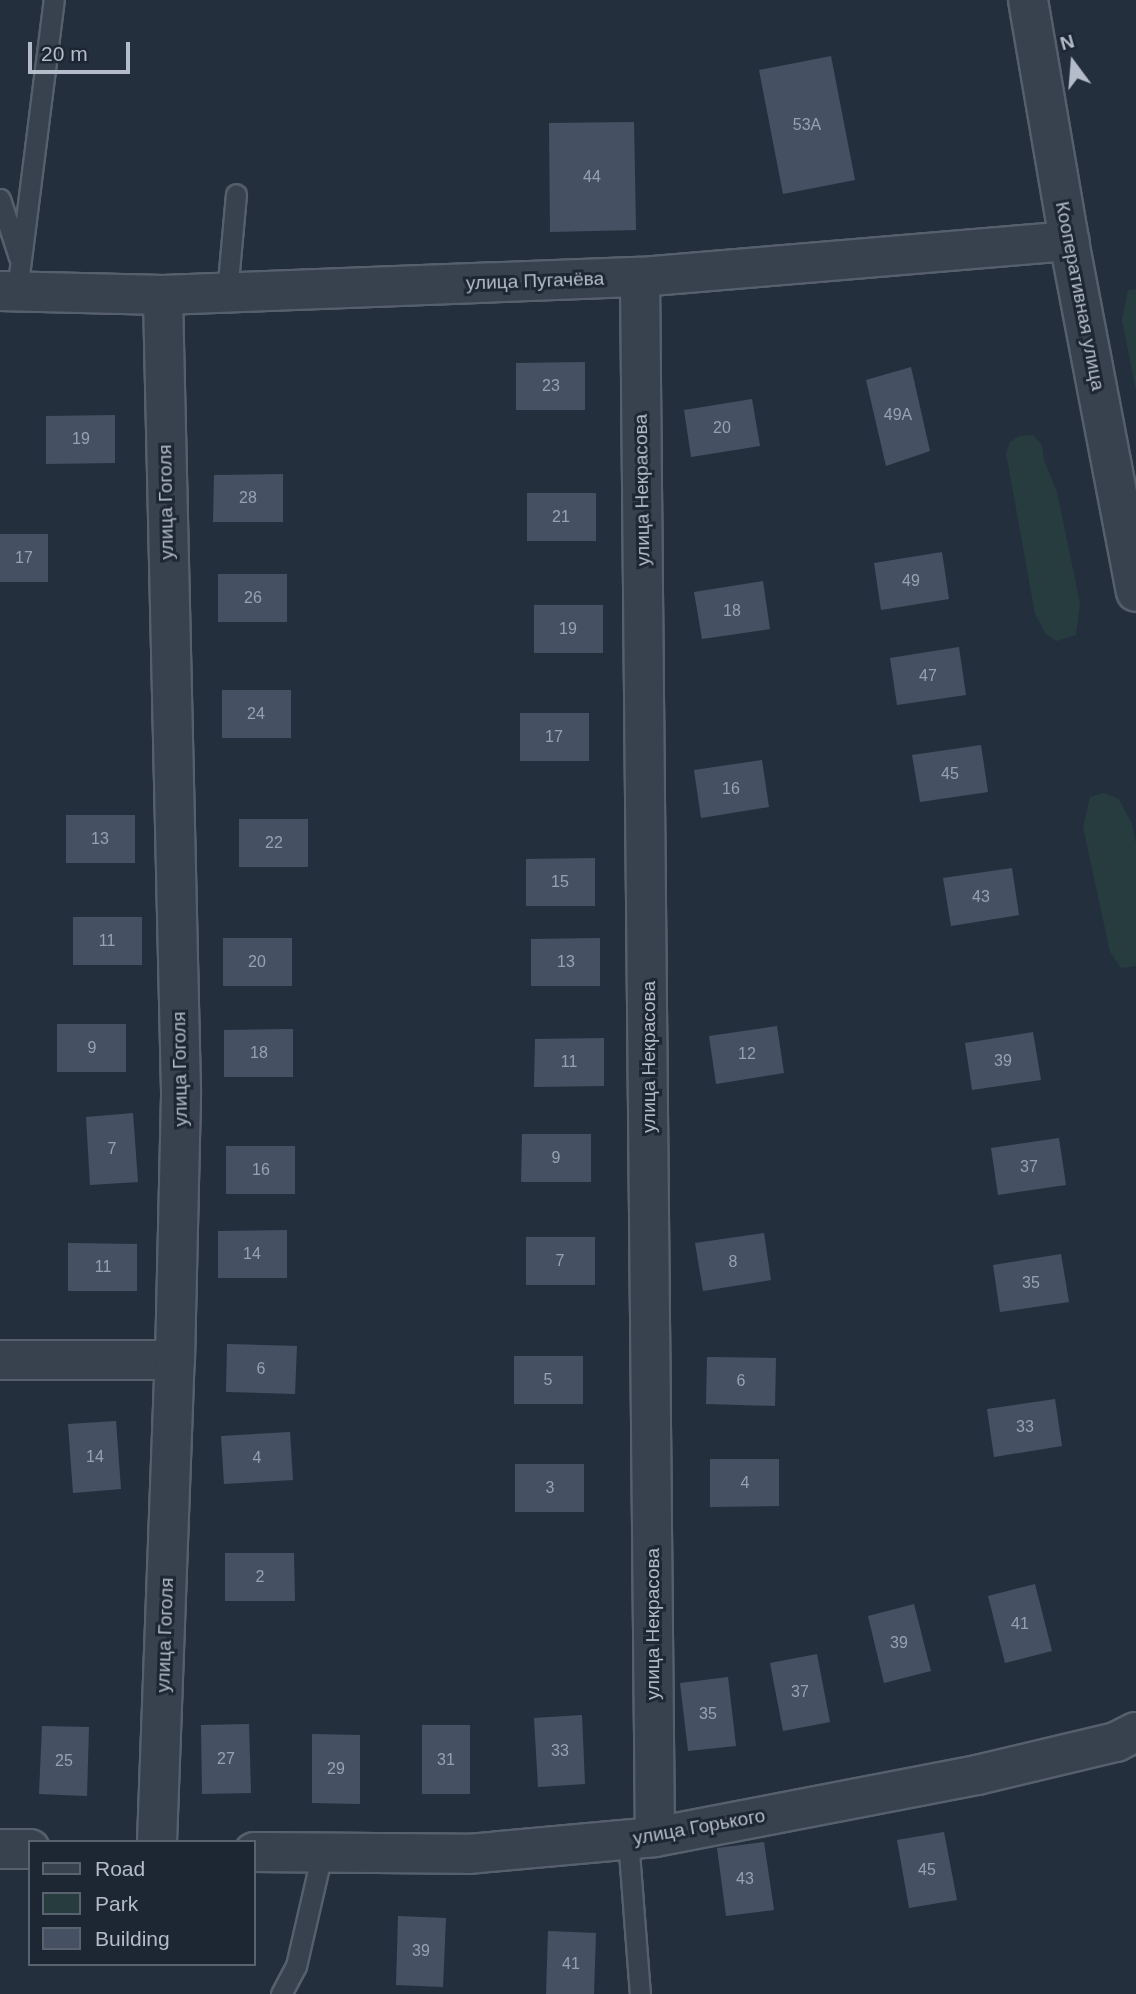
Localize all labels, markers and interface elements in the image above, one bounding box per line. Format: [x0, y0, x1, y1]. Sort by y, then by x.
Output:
scale bar [32, 28, 133, 72]
north arrow [1038, 28, 1108, 98]
text: N [1058, 30, 1077, 54]
text: 20 m [41, 42, 88, 65]
house number: 53А [793, 115, 821, 135]
house number: 44 [583, 167, 601, 187]
street label: Кооперативная улица [1050, 200, 1110, 392]
street label: улица Пугачёва [466, 267, 604, 295]
house number: 23 [542, 376, 560, 396]
house number: 49А [884, 405, 912, 425]
street label: улица Некрасова [629, 414, 655, 566]
house number: 20 [713, 418, 731, 438]
house number: 19 [72, 429, 90, 449]
street label: улица Гоголя [154, 444, 178, 560]
house number: 28 [239, 488, 257, 508]
house number: 21 [552, 507, 570, 527]
house number: 17 [15, 548, 33, 568]
house number: 49 [902, 571, 920, 591]
house number: 26 [244, 588, 262, 608]
house number: 18 [723, 601, 741, 621]
house number: 19 [559, 619, 577, 639]
house number: 47 [919, 666, 937, 686]
house number: 24 [247, 704, 265, 724]
house number: 17 [545, 727, 563, 747]
house number: 45 [941, 764, 959, 784]
house number: 16 [722, 779, 740, 799]
house number: 13 [91, 829, 109, 849]
house number: 22 [265, 833, 283, 853]
house number: 15 [551, 872, 569, 892]
house number: 43 [972, 887, 990, 907]
house number: 11 [99, 931, 115, 951]
house number: 20 [248, 952, 266, 972]
house number: 13 [557, 952, 575, 972]
street label: улица Некрасова [638, 981, 660, 1133]
street label: улица Гоголя [168, 1011, 192, 1127]
house number: 9 [88, 1038, 96, 1058]
house number: 18 [250, 1043, 268, 1063]
house number: 12 [738, 1044, 756, 1064]
house number: 39 [994, 1051, 1012, 1071]
house number: 11 [561, 1052, 577, 1072]
house number: 7 [108, 1139, 116, 1159]
house number: 9 [552, 1148, 560, 1168]
house number: 37 [1020, 1157, 1038, 1177]
house number: 16 [252, 1160, 270, 1180]
house number: 14 [243, 1244, 261, 1264]
house number: 7 [556, 1251, 564, 1271]
house number: 8 [729, 1252, 737, 1272]
house number: 11 [95, 1257, 111, 1277]
house number: 35 [1022, 1273, 1040, 1293]
house number: 6 [257, 1359, 265, 1379]
house number: 5 [544, 1370, 552, 1390]
house number: 6 [737, 1371, 745, 1391]
house number: 33 [1016, 1417, 1034, 1437]
house number: 14 [86, 1447, 104, 1467]
house number: 4 [253, 1448, 261, 1468]
house number: 4 [741, 1473, 749, 1493]
house number: 3 [546, 1478, 554, 1498]
street label: улица Некрасова [642, 1548, 664, 1700]
house number: 2 [256, 1567, 264, 1587]
street label: улица Гоголя [152, 1577, 178, 1693]
house number: 41 [1011, 1614, 1029, 1634]
house number: 39 [890, 1633, 908, 1653]
house number: 37 [791, 1682, 809, 1702]
house number: 35 [699, 1704, 717, 1724]
house number: 33 [551, 1741, 569, 1761]
house number: 27 [217, 1749, 235, 1769]
house number: 31 [437, 1750, 455, 1770]
house number: 25 [55, 1751, 73, 1771]
house number: 29 [327, 1759, 345, 1779]
street label: улица Горького [631, 1804, 767, 1850]
legend [28, 1840, 256, 1966]
text: Road [95, 1857, 145, 1880]
house number: 45 [918, 1860, 936, 1880]
house number: 43 [736, 1869, 754, 1889]
text: Park [95, 1892, 138, 1915]
text: Building [95, 1927, 170, 1950]
house number: 39 [412, 1941, 430, 1961]
house number: 41 [562, 1954, 580, 1974]

